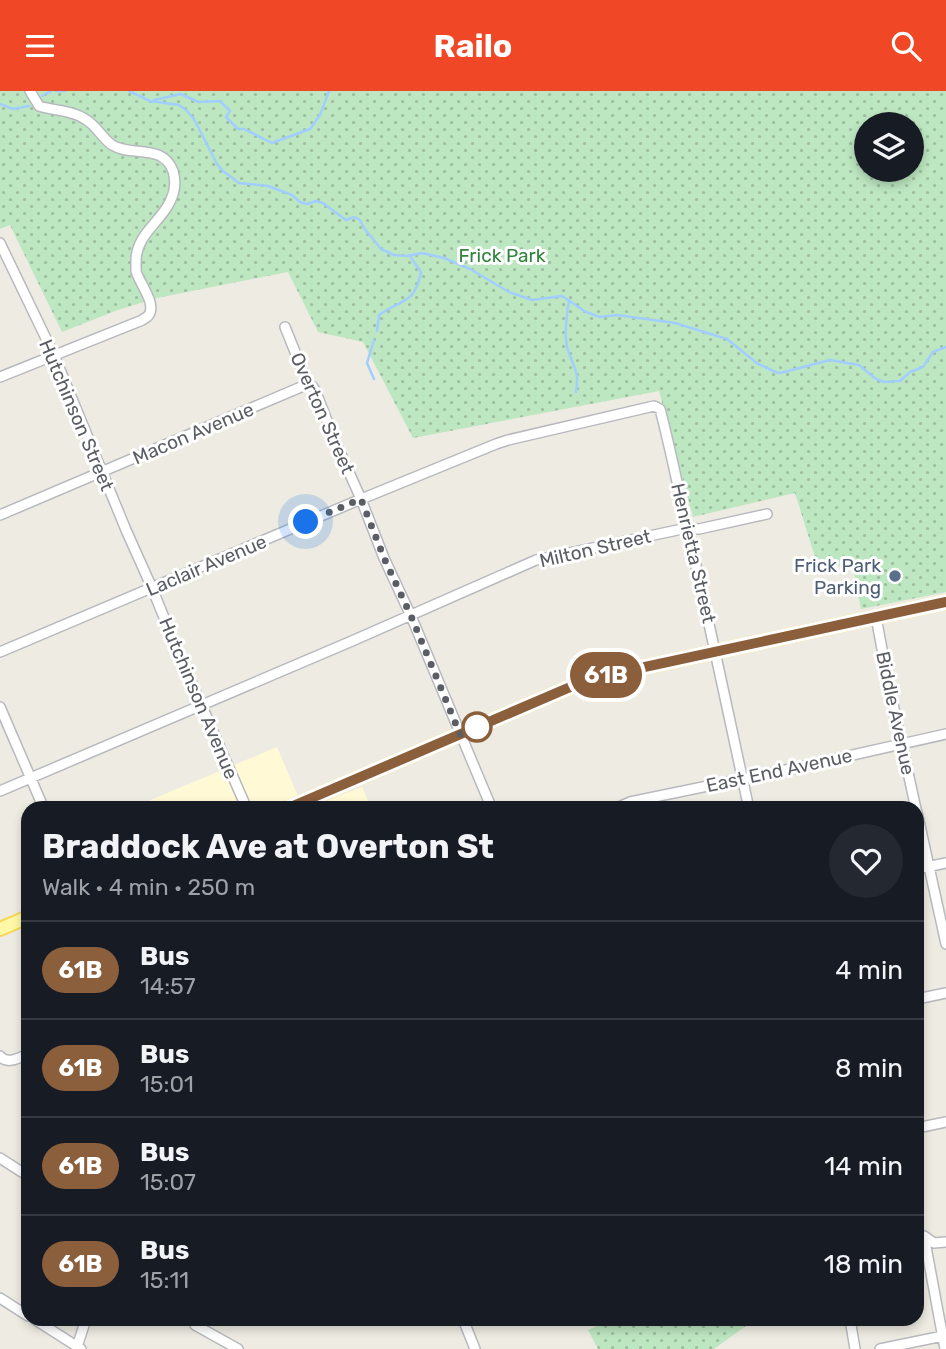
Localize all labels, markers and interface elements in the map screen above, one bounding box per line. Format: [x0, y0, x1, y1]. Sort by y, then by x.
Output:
icon: menu [21, 27, 59, 65]
text: Railo [434, 27, 512, 65]
icon: search [887, 27, 925, 65]
map controls [854, 112, 924, 182]
button: layers [854, 112, 924, 182]
park label: Frick Park [459, 244, 546, 267]
street label: Hutchinson Street [34, 336, 119, 495]
street label: Overton Street [286, 349, 360, 478]
street label: Macon Avenue [129, 398, 257, 469]
street label: Henrietta Street [666, 481, 721, 626]
your location [288, 504, 323, 539]
street label: Milton Street [537, 524, 654, 572]
street label: Laclair Avenue [142, 530, 270, 601]
place label: Frick Park Parking [794, 554, 881, 599]
marker: Frick Park Parking [887, 568, 903, 584]
street label: Hutchinson Avenue [154, 614, 243, 783]
street label: Biddle Avenue [871, 649, 920, 777]
line badge: 61B [566, 652, 646, 698]
text: 61B [584, 661, 628, 689]
unlabelled marker [462, 712, 492, 742]
street label: East End Avenue [704, 744, 854, 797]
button: heart [829, 824, 903, 898]
text: Braddock Ave at Overton St [42, 827, 494, 866]
text: Walk · 4 min · 250 m [42, 873, 255, 901]
text: Bus [140, 941, 189, 972]
text: 4 min [835, 955, 903, 986]
text: 61B [59, 956, 102, 984]
text: 14:57 [140, 972, 195, 1000]
text: Bus [140, 1039, 189, 1070]
text: 8 min [835, 1053, 903, 1084]
text: 61B [59, 1054, 102, 1082]
text: 15:01 [140, 1070, 194, 1098]
text: Bus [140, 1137, 189, 1168]
text: 14 min [824, 1151, 903, 1182]
text: 61B [59, 1152, 102, 1180]
text: 15:07 [140, 1168, 196, 1196]
text: Bus [140, 1235, 189, 1266]
text: 18 min [824, 1249, 903, 1280]
text: 61B [59, 1250, 102, 1278]
text: 15:11 [140, 1266, 189, 1294]

